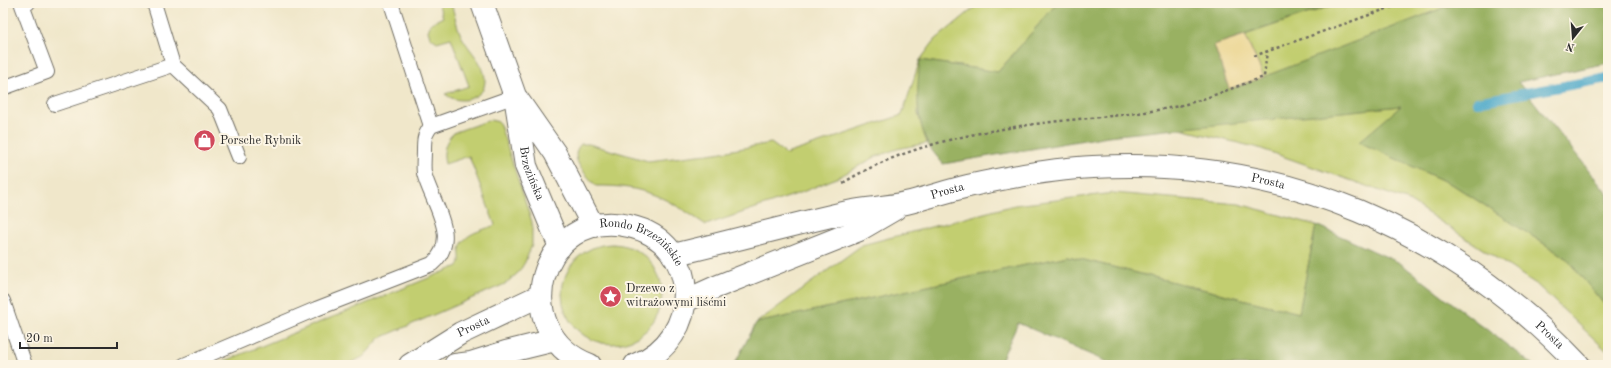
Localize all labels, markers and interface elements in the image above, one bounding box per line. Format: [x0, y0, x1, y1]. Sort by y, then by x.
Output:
north arrow [1553, 18, 1593, 58]
text: N [1564, 39, 1576, 53]
shop icon: Porsche Rybnik [191, 128, 217, 154]
place label: Porsche Rybnik [220, 135, 301, 147]
street label: Brzezińska [517, 146, 546, 202]
street label: Prosta [1250, 172, 1286, 192]
street label: Prosta [929, 181, 966, 202]
street label: Rondo Brzezińskie [599, 218, 685, 268]
place icon: Drzewo z witrażowymi liśćmi [597, 283, 623, 309]
place label: Drzewo z witrażowymi liśćmi [626, 283, 726, 309]
street label: Prosta [455, 314, 492, 340]
street label: Prosta [1532, 319, 1566, 352]
scale bar [20, 324, 117, 350]
text: 20 m [26, 333, 53, 345]

